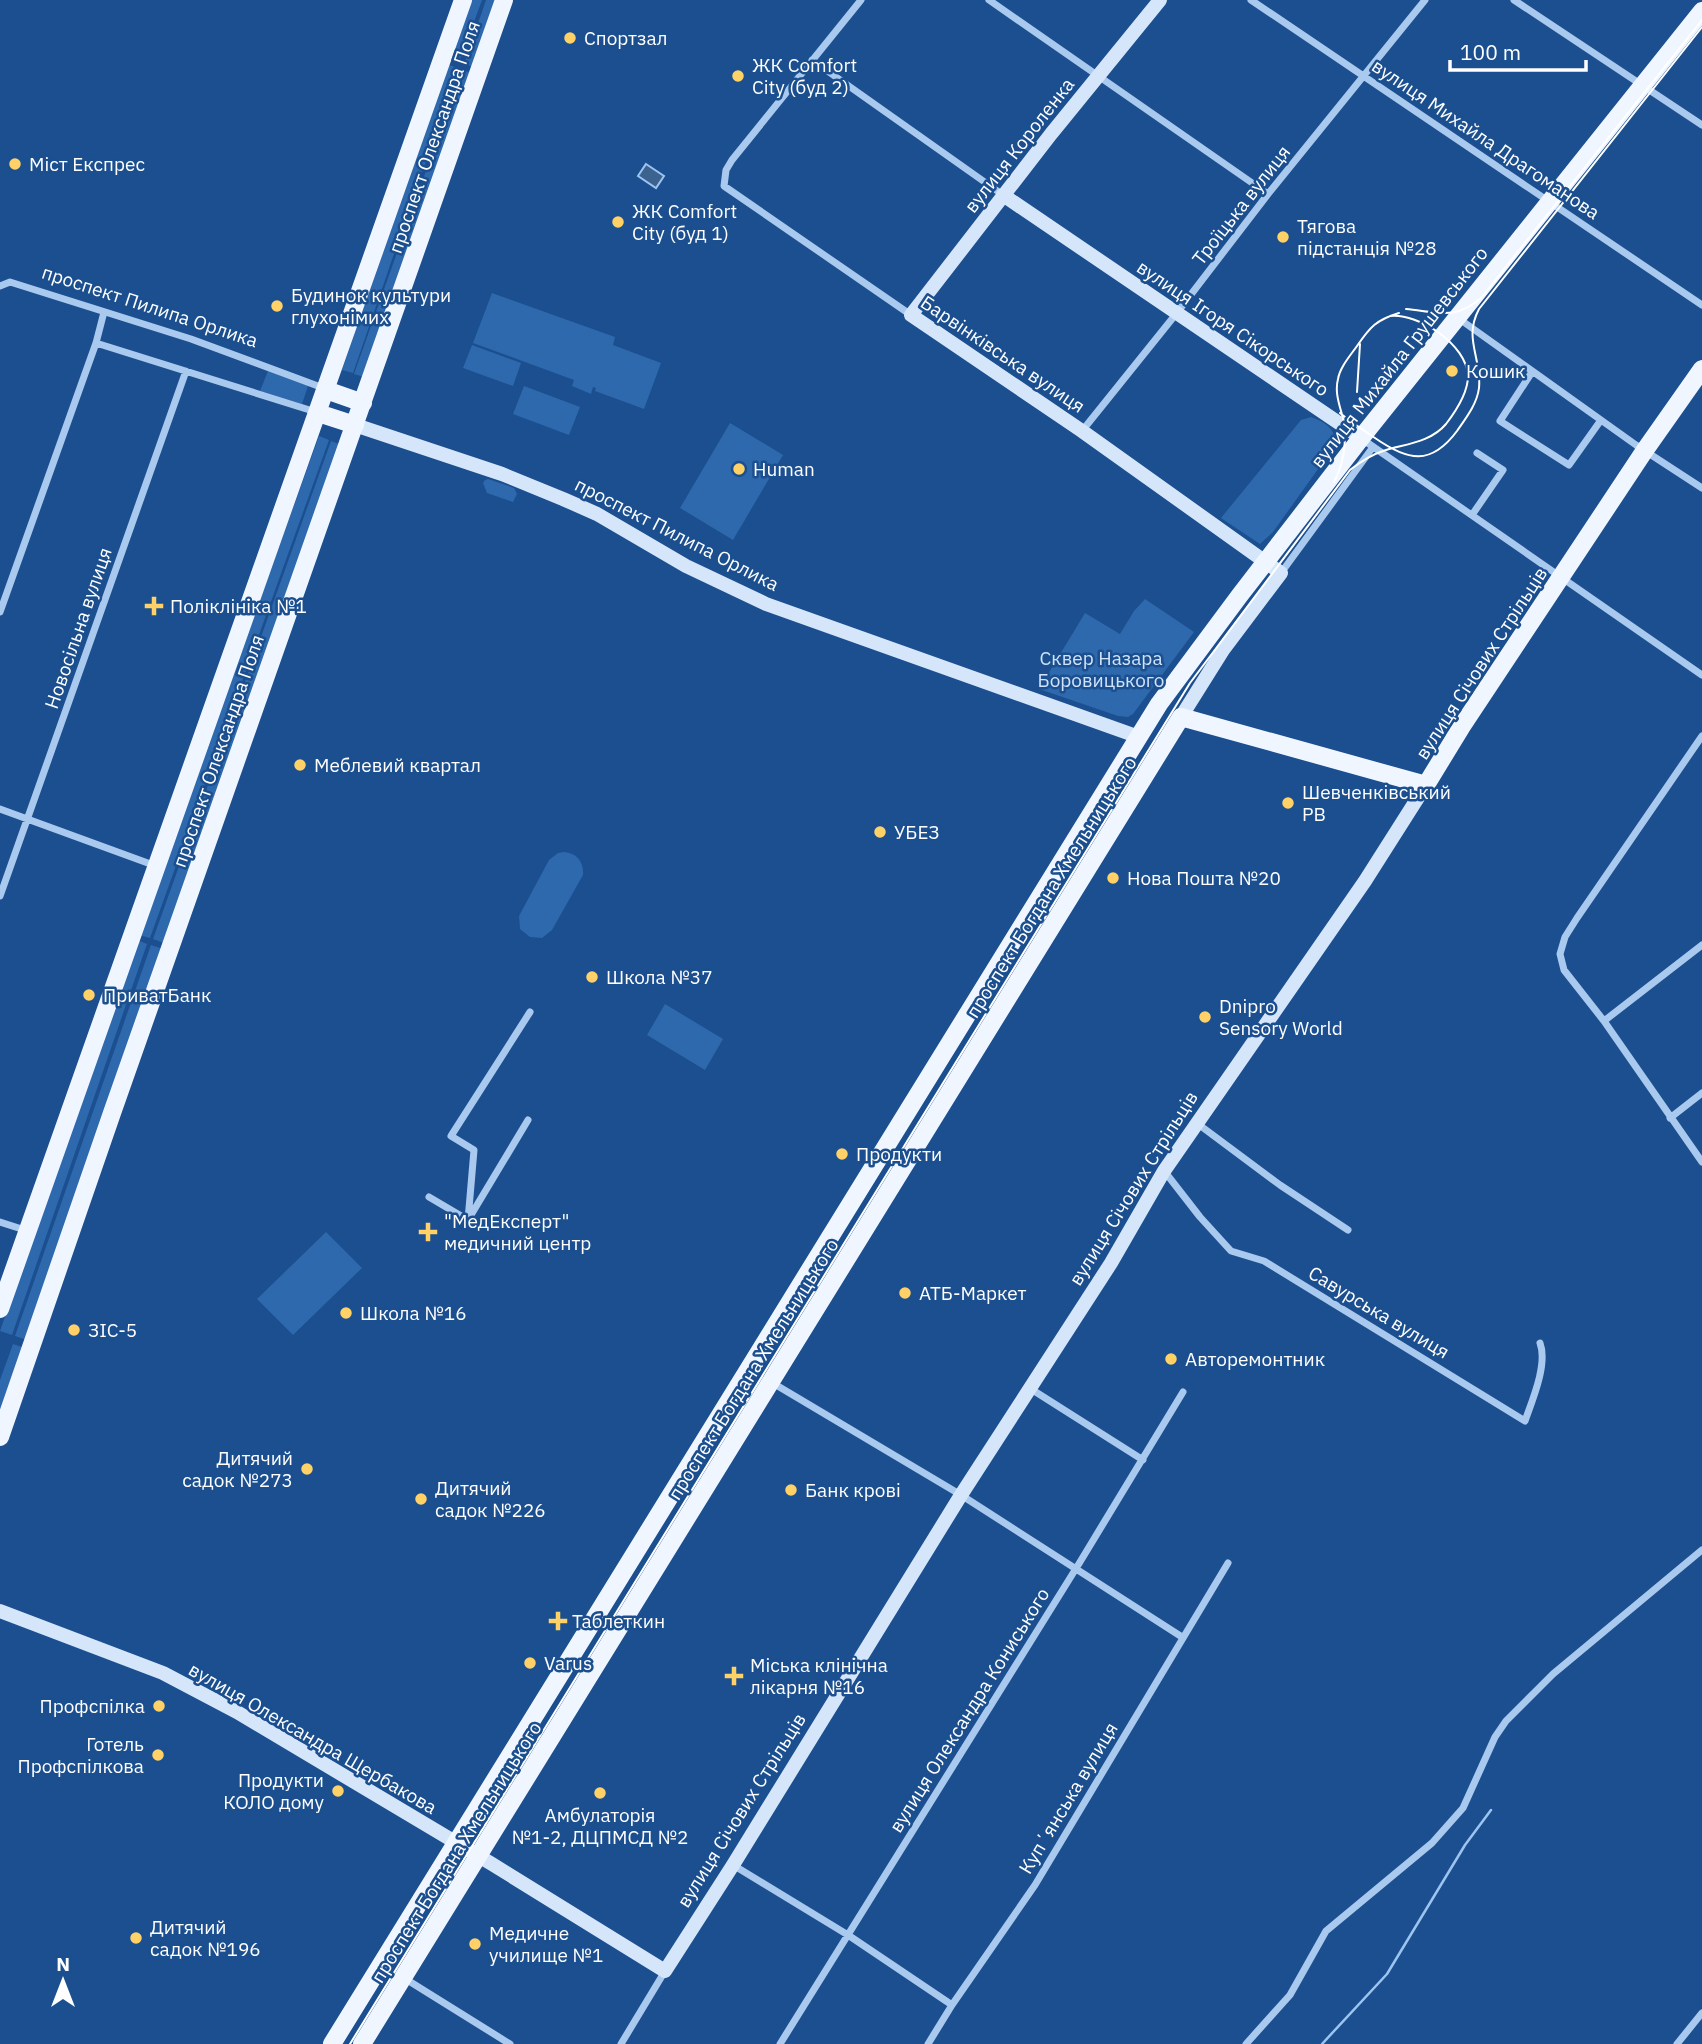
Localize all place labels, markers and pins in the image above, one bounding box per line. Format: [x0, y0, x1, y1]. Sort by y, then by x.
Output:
place label: Спортзал [584, 26, 668, 50]
marker: Спортзал [562, 30, 578, 46]
place label: ЖК Comfort City (буд 2) [752, 53, 857, 99]
marker: ЖК Comfort City (буд 2) [730, 68, 746, 84]
place label: Міст Експрес [29, 152, 145, 176]
marker: Міст Експрес [7, 156, 23, 172]
place label: ЖК Comfort City (буд 1) [632, 199, 737, 245]
marker: ЖК Comfort City (буд 1) [610, 214, 626, 230]
place label: Тягова пiдстанцiя №28 [1297, 214, 1437, 260]
marker: Тягова пiдстанцiя №28 [1275, 229, 1291, 245]
place label: Будинок культури глухонімих [291, 283, 451, 329]
marker: Будинок культури глухонімих [269, 298, 285, 314]
place label: Кошик [1466, 359, 1526, 383]
marker: Кошик [1444, 363, 1460, 379]
place label: Human [753, 457, 815, 481]
marker: Human [731, 461, 747, 477]
place label: Поліклініка №1 [170, 594, 307, 618]
marker: Поліклініка №1 [144, 596, 164, 616]
place label: Меблевий квартал [314, 753, 481, 777]
marker: Меблевий квартал [292, 757, 308, 773]
place label: Шевченківський РВ [1302, 780, 1451, 826]
marker: Шевченківський РВ [1280, 795, 1296, 811]
place label: УБЕЗ [894, 820, 940, 844]
marker: УБЕЗ [872, 824, 888, 840]
place label: Нова Пошта №20 [1127, 866, 1281, 890]
marker: Нова Пошта №20 [1105, 870, 1121, 886]
place label: Школа №37 [606, 965, 713, 989]
marker: Школа №37 [584, 969, 600, 985]
place label: ПриватБанк [103, 983, 211, 1007]
marker: ПриватБанк [81, 987, 97, 1003]
place label: Dnipro Sensory World [1219, 994, 1343, 1040]
marker: Dnipro Sensory World [1197, 1009, 1213, 1025]
place label: Продукти [856, 1142, 942, 1166]
marker: Продукти [834, 1146, 850, 1162]
place label: "МедЕксперт" медичний центр [444, 1209, 591, 1255]
marker: "МедЕксперт" медичний центр [418, 1222, 438, 1242]
place label: АТБ-Маркет [919, 1281, 1026, 1305]
marker: АТБ-Маркет [897, 1285, 913, 1301]
place label: Школа №16 [360, 1301, 467, 1325]
marker: Школа №16 [338, 1305, 354, 1321]
place label: ЗІС-5 [88, 1318, 137, 1342]
marker: ЗІС-5 [66, 1322, 82, 1338]
place label: Авторемонтник [1185, 1347, 1325, 1371]
marker: Авторемонтник [1163, 1351, 1179, 1367]
place label: Дитячий садок №273 [182, 1446, 293, 1492]
marker: Дитячий садок №273 [299, 1461, 315, 1477]
place label: Дитячий садок №226 [435, 1476, 546, 1522]
place label: Банк крові [805, 1478, 901, 1502]
marker: Банк крові [783, 1482, 799, 1498]
marker: Дитячий садок №226 [413, 1491, 429, 1507]
place label: Таблеткин [572, 1609, 665, 1633]
marker: Таблеткин [550, 1613, 566, 1629]
place label: Varus [544, 1651, 592, 1675]
place label: Міська клінічна лікарня №16 [750, 1653, 888, 1699]
marker: Varus [522, 1655, 538, 1671]
marker: Міська клінічна лікарня №16 [724, 1666, 744, 1686]
place label: Профспілка [40, 1694, 145, 1718]
marker: Профспілка [151, 1698, 167, 1714]
place label: Готель Профспілкова [17, 1732, 144, 1778]
marker: Готель Профспілкова [150, 1747, 166, 1763]
place label: Продукти КОЛО дому [223, 1768, 325, 1814]
marker: Продукти КОЛО дому [330, 1783, 346, 1799]
marker: Амбулаторія №1-2, ДЦПМСД №2 [592, 1785, 608, 1801]
place label: Амбулаторія №1-2, ДЦПМСД №2 [512, 1803, 688, 1849]
place label: Дитячий садок №196 [150, 1915, 261, 1961]
place label: Медичне училище №1 [489, 1921, 603, 1967]
marker: Дитячий садок №196 [128, 1930, 144, 1946]
marker: Медичне училище №1 [467, 1936, 483, 1952]

